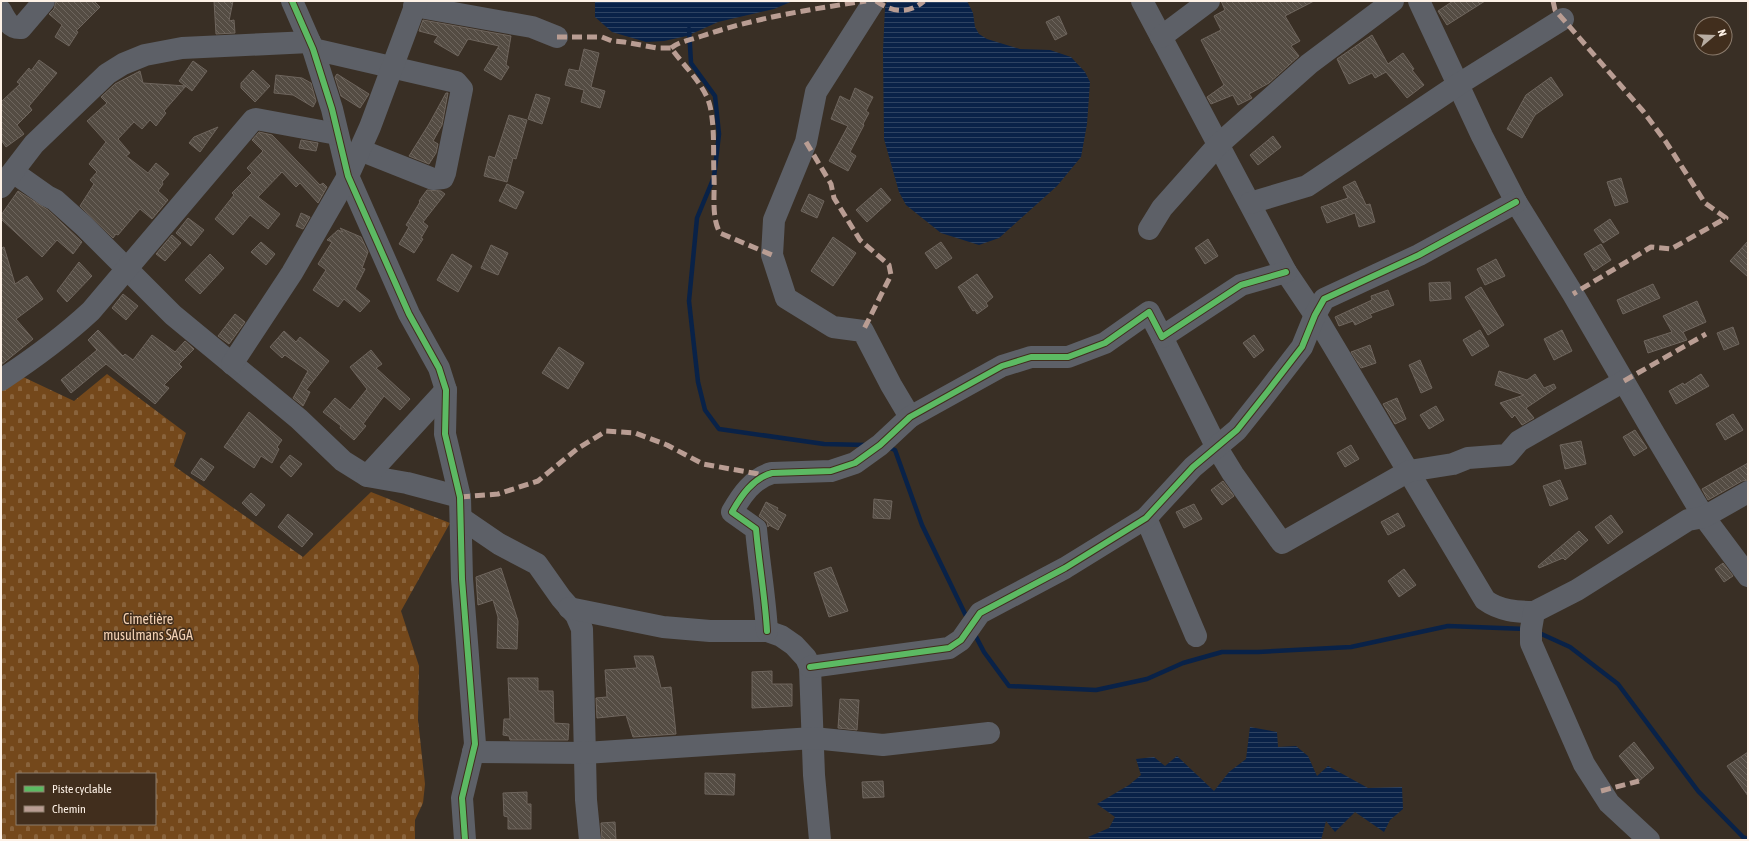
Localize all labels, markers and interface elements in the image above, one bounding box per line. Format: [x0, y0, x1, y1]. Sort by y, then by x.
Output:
north arrow [1693, 16, 1733, 56]
text: N [1716, 28, 1729, 38]
park label: Cimetière musulmans SAGA [103, 611, 193, 643]
legend [16, 773, 156, 825]
text: Piste cyclable [52, 782, 112, 796]
text: Chemin [52, 802, 86, 816]

